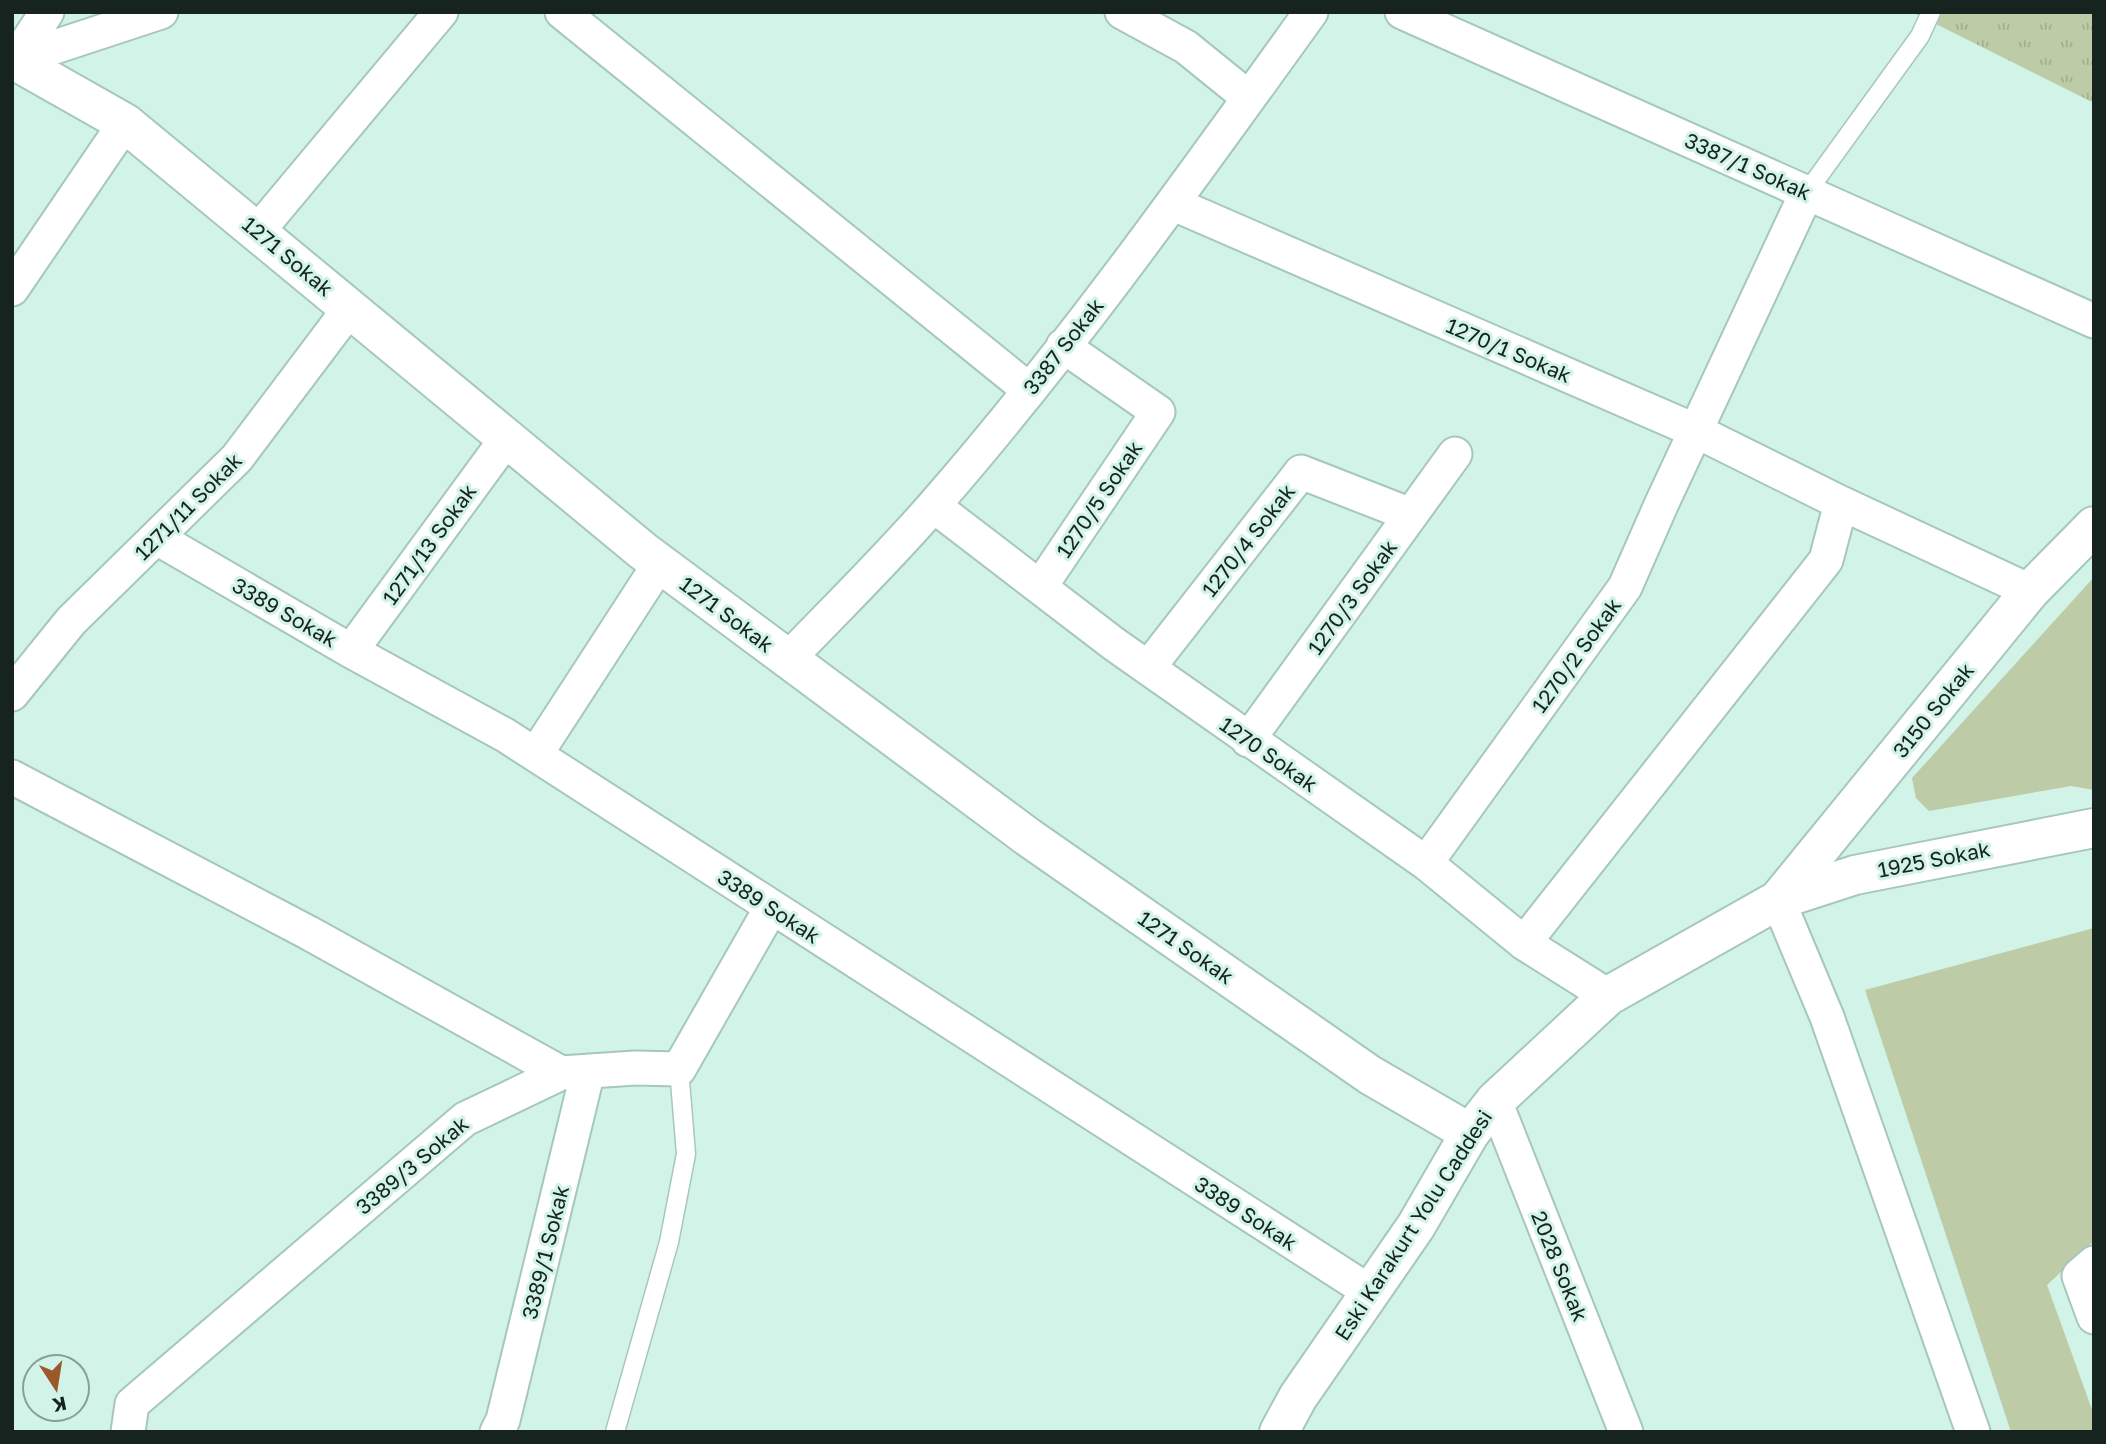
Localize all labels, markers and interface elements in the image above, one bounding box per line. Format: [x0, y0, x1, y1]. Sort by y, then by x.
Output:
street label: 3387/1 Sokak [1681, 127, 1815, 205]
street label: 1271 Sokak [237, 211, 339, 302]
street label: 3387 Sokak [1017, 293, 1109, 399]
street label: 1270/1 Sokak [1442, 312, 1576, 388]
street label: 1270/5 Sokak [1050, 435, 1148, 562]
street label: 1271/11 Sokak [129, 447, 247, 565]
street label: 1271/13 Sokak [376, 478, 482, 609]
street label: 1270/4 Sokak [1196, 478, 1300, 602]
street label: 1270/3 Sokak [1302, 534, 1402, 659]
street label: 1271 Sokak [675, 570, 779, 658]
street label: 3389 Sokak [228, 572, 342, 653]
street label: 1270/2 Sokak [1526, 592, 1626, 717]
street label: 3150 Sokak [1887, 657, 1979, 763]
street label: 1270 Sokak [1215, 711, 1323, 797]
street label: 1925 Sokak [1876, 835, 1993, 883]
street label: 3389 Sokak [713, 863, 825, 949]
street label: 1271 Sokak [1133, 905, 1239, 989]
street label: Eski Karakurt Yolu Caddesi [1329, 1105, 1497, 1345]
street label: 3389/3 Sokak [350, 1110, 474, 1220]
street label: 3389 Sokak [1190, 1170, 1302, 1256]
street label: 3389/1 Sokak [516, 1182, 574, 1322]
street label: 2028 Sokak [1526, 1207, 1594, 1325]
north arrow [21, 1353, 91, 1423]
text: K [50, 1392, 69, 1418]

